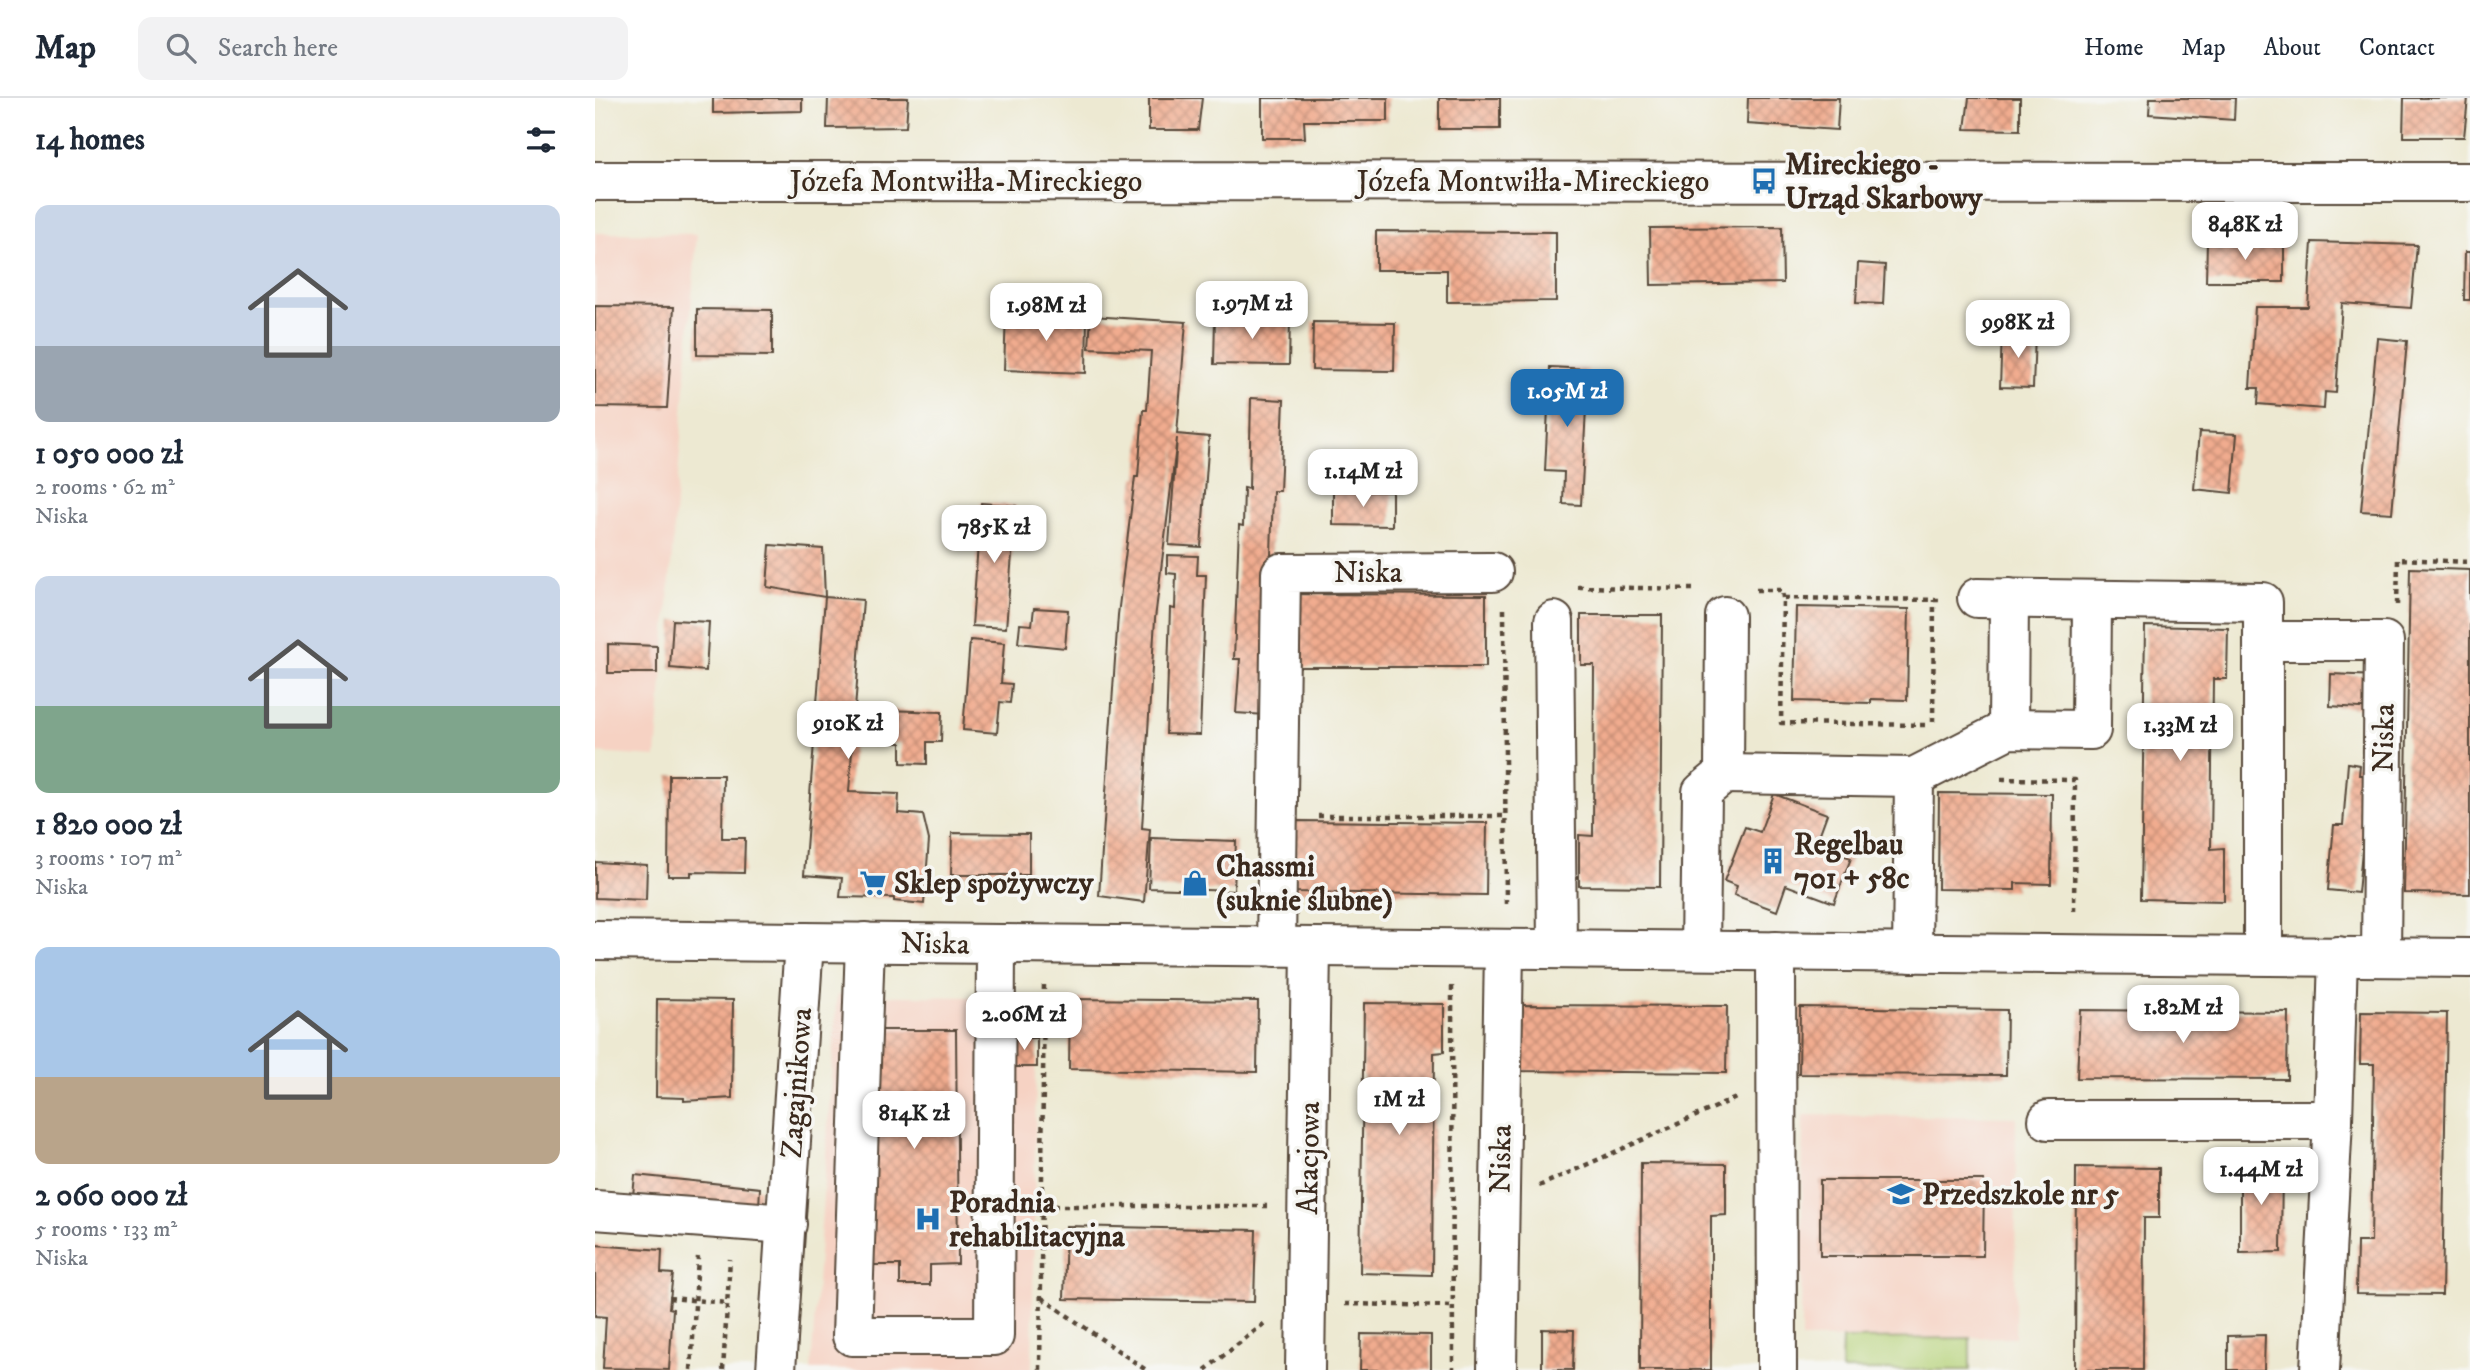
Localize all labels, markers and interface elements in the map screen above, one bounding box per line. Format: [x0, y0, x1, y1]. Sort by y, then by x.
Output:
search box [138, 17, 628, 80]
text: Map [35, 28, 96, 69]
icon: search [162, 29, 200, 67]
text: Search here [218, 32, 338, 65]
text: Home [2084, 33, 2143, 63]
text: Map [2181, 33, 2226, 63]
text: About [2264, 33, 2321, 63]
text: Contact [2359, 33, 2435, 63]
icon: filters [522, 121, 560, 159]
text: 14 homes [35, 122, 145, 159]
place label: Mireckiego - Urząd Skarbowy [1785, 147, 1983, 218]
street label: Józefa Montwiłła-Mireckiego [787, 164, 1142, 201]
street label: Józefa Montwiłła-Mireckiego [1354, 164, 1709, 201]
bus stop icon: Mireckiego - Urząd Skarbowy [1749, 166, 1779, 196]
pin: 848K zł [2180, 202, 2310, 262]
text: 848K zł [2208, 210, 2282, 239]
icon: home [235, 250, 361, 376]
pin: 1.97M zł [1180, 282, 1324, 341]
pin: 1.98M zł [974, 284, 1118, 343]
text: 1.97M zł [1212, 289, 1292, 318]
text: 1.98M zł [1006, 291, 1086, 320]
pin: 998K zł [1953, 300, 2083, 360]
text: 998K zł [1982, 308, 2054, 337]
pin: 1.05M zł [1495, 370, 1639, 429]
text: 1.05M zł [1527, 377, 1607, 406]
text: 1 050 000 zł [35, 436, 183, 473]
pin: 1.14M zł [1291, 450, 1435, 509]
text: 1.14M zł [1324, 457, 1402, 486]
text: 2 rooms · 62 m² [35, 473, 175, 502]
text: Niska [35, 502, 88, 531]
pin: 785K zł [929, 505, 1059, 565]
text: 785K zł [957, 513, 1031, 542]
street label: Niska [1333, 555, 1403, 592]
icon: home [235, 621, 361, 747]
pin: 910K zł [783, 702, 913, 761]
street label: Niska [2365, 703, 2404, 773]
pin: 1.33M zł [2108, 704, 2252, 763]
text: 910K zł [813, 709, 883, 738]
text: 1.33M zł [2143, 711, 2217, 740]
text: 1 820 000 zł [35, 807, 182, 844]
place label: Regelbau 701 + 58c [1794, 827, 1910, 898]
text: 3 rooms · 107 m² [35, 844, 182, 873]
building icon: Regelbau 701 + 58c [1758, 846, 1788, 876]
place label: Chassmi (suknie ślubne) [1216, 849, 1393, 920]
place label: Sklep spożywczy [894, 866, 1094, 903]
supermarket icon: Sklep spożywczy [858, 868, 888, 898]
shop icon: Chassmi (suknie ślubne) [1180, 868, 1210, 898]
text: Niska [35, 873, 88, 902]
street label: Niska [900, 925, 970, 964]
pin: 1.82M zł [2111, 986, 2255, 1045]
icon: home [235, 992, 361, 1118]
pin: 2.06M zł [952, 992, 1096, 1052]
text: 1.82M zł [2143, 993, 2223, 1022]
text: 2.06M zł [982, 1000, 1066, 1029]
street label: Zagajnikowa [774, 1006, 821, 1160]
pin: 1M zł [1350, 1077, 1448, 1137]
text: 1M zł [1373, 1085, 1425, 1114]
pin: 814K zł [849, 1091, 979, 1151]
text: 814K zł [878, 1099, 950, 1128]
street label: Akacjowa [1290, 1101, 1329, 1215]
street label: Niska [1482, 1124, 1521, 1194]
pin: 1.44M zł [2189, 1148, 2333, 1207]
text: 1.44M zł [2219, 1155, 2303, 1184]
place label: Przedszkole nr 5 [1922, 1177, 2119, 1214]
text: 2 060 000 zł [35, 1178, 187, 1215]
school or university icon: Przedszkole nr 5 [1886, 1179, 1916, 1209]
place label: Poradnia rehabilitacyjna [949, 1185, 1126, 1256]
hospital icon: Poradnia rehabilitacyjna [913, 1204, 943, 1234]
text: 5 rooms · 133 m² [35, 1215, 177, 1244]
text: Niska [35, 1244, 88, 1273]

